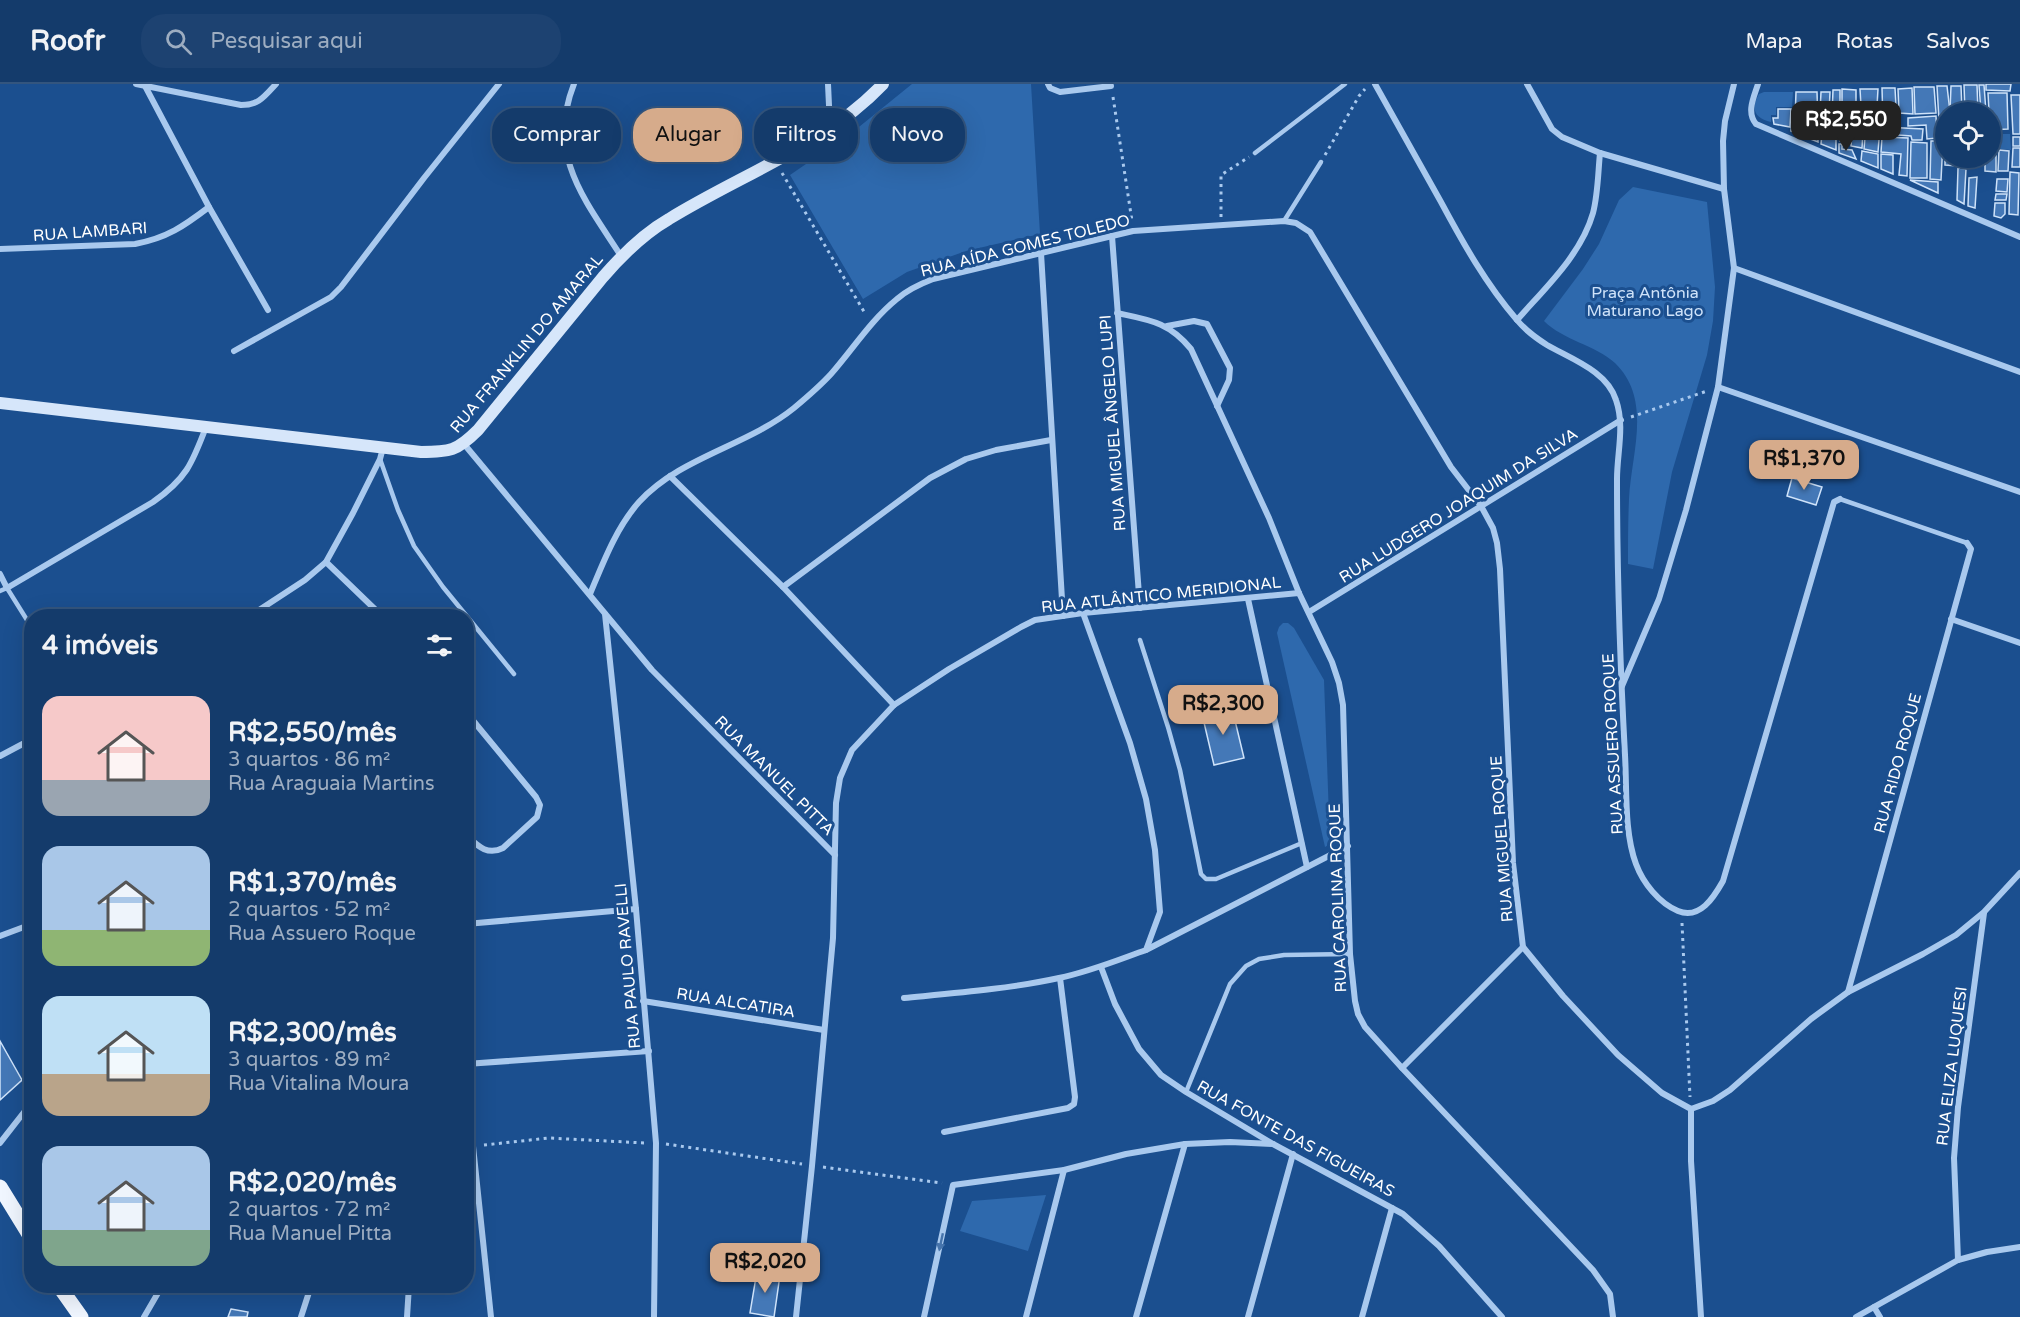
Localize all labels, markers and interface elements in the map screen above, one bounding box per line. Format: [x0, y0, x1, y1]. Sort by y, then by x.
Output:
search box [141, 14, 561, 68]
text: Roofr [30, 24, 105, 58]
icon: search [162, 25, 195, 58]
text: Pesquisar aqui [210, 28, 363, 54]
text: Mapa [1745, 29, 1803, 54]
text: Rotas [1836, 29, 1893, 54]
text: Salvos [1926, 29, 1990, 54]
pin: R$2,550 [1791, 101, 1901, 152]
map controls [1935, 102, 2001, 168]
button: locate [1935, 102, 2001, 168]
chip: Comprar [492, 108, 621, 162]
chip: Alugar [633, 108, 742, 162]
chip: Filtros [754, 108, 858, 162]
chip: Novo [870, 108, 965, 162]
text: R$2,550 [1805, 108, 1887, 132]
street label: RUA AÍDA GOMES TOLEDO [918, 210, 1132, 282]
street label: RUA LAMBARI [32, 218, 148, 246]
street label: RUA FRANKLIN DO AMARAL [446, 250, 608, 437]
park label: Praça Antônia Maturano Lago [1587, 283, 1703, 321]
street label: RUA MIGUEL ÂNGELO LUPI [1095, 314, 1131, 532]
street label: RUA LUDGERO JOAQUIM DA SILVA [1336, 424, 1582, 588]
pin: R$1,370 [1749, 440, 1859, 491]
text: R$1,370 [1763, 447, 1845, 471]
street label: RUA ATLÂNTICO MERIDIONAL [1040, 572, 1282, 618]
icon: filters [423, 629, 456, 662]
text: 4 imóveis [42, 630, 158, 661]
street label: RUA ASSUERO ROQUE [1598, 653, 1628, 835]
pin: R$2,300 [1168, 685, 1278, 736]
street label: RUA RIDO ROQUE [1870, 691, 1926, 835]
text: R$2,300 [1182, 692, 1264, 716]
street label: RUA MANUEL PITTA [710, 712, 838, 840]
text: R$2,550/mês [228, 717, 397, 748]
icon: home [90, 720, 162, 792]
text: 3 quartos · 86 m² [228, 748, 390, 772]
street label: RUA MIGUEL ROQUE [1486, 755, 1518, 923]
text: Rua Araguaia Martins [228, 772, 435, 796]
street label: RUA CAROLINA ROQUE [1325, 803, 1351, 993]
text: R$1,370/mês [228, 867, 397, 898]
icon: home [90, 870, 162, 942]
street label: RUA PAULO RAVELLI [611, 882, 645, 1050]
text: 2 quartos · 52 m² [228, 898, 390, 922]
text: Rua Assuero Roque [228, 922, 416, 946]
street label: RUA ALCATIRA [675, 984, 797, 1022]
street label: RUA ELIZA LUQUESI [1932, 985, 1972, 1147]
text: R$2,300/mês [228, 1017, 397, 1048]
icon: home [90, 1020, 162, 1092]
text: 3 quartos · 89 m² [228, 1048, 390, 1072]
text: Rua Vitalina Moura [228, 1072, 409, 1096]
street label: RUA FONTE DAS FIGUEIRAS [1193, 1076, 1398, 1202]
text: R$2,020/mês [228, 1167, 397, 1198]
icon: home [90, 1170, 162, 1242]
text: 2 quartos · 72 m² [228, 1198, 390, 1222]
text: Rua Manuel Pitta [228, 1222, 392, 1246]
one-way arrow [936, 1233, 945, 1252]
pin: R$2,020 [710, 1243, 820, 1294]
text: R$2,020 [724, 1250, 806, 1274]

